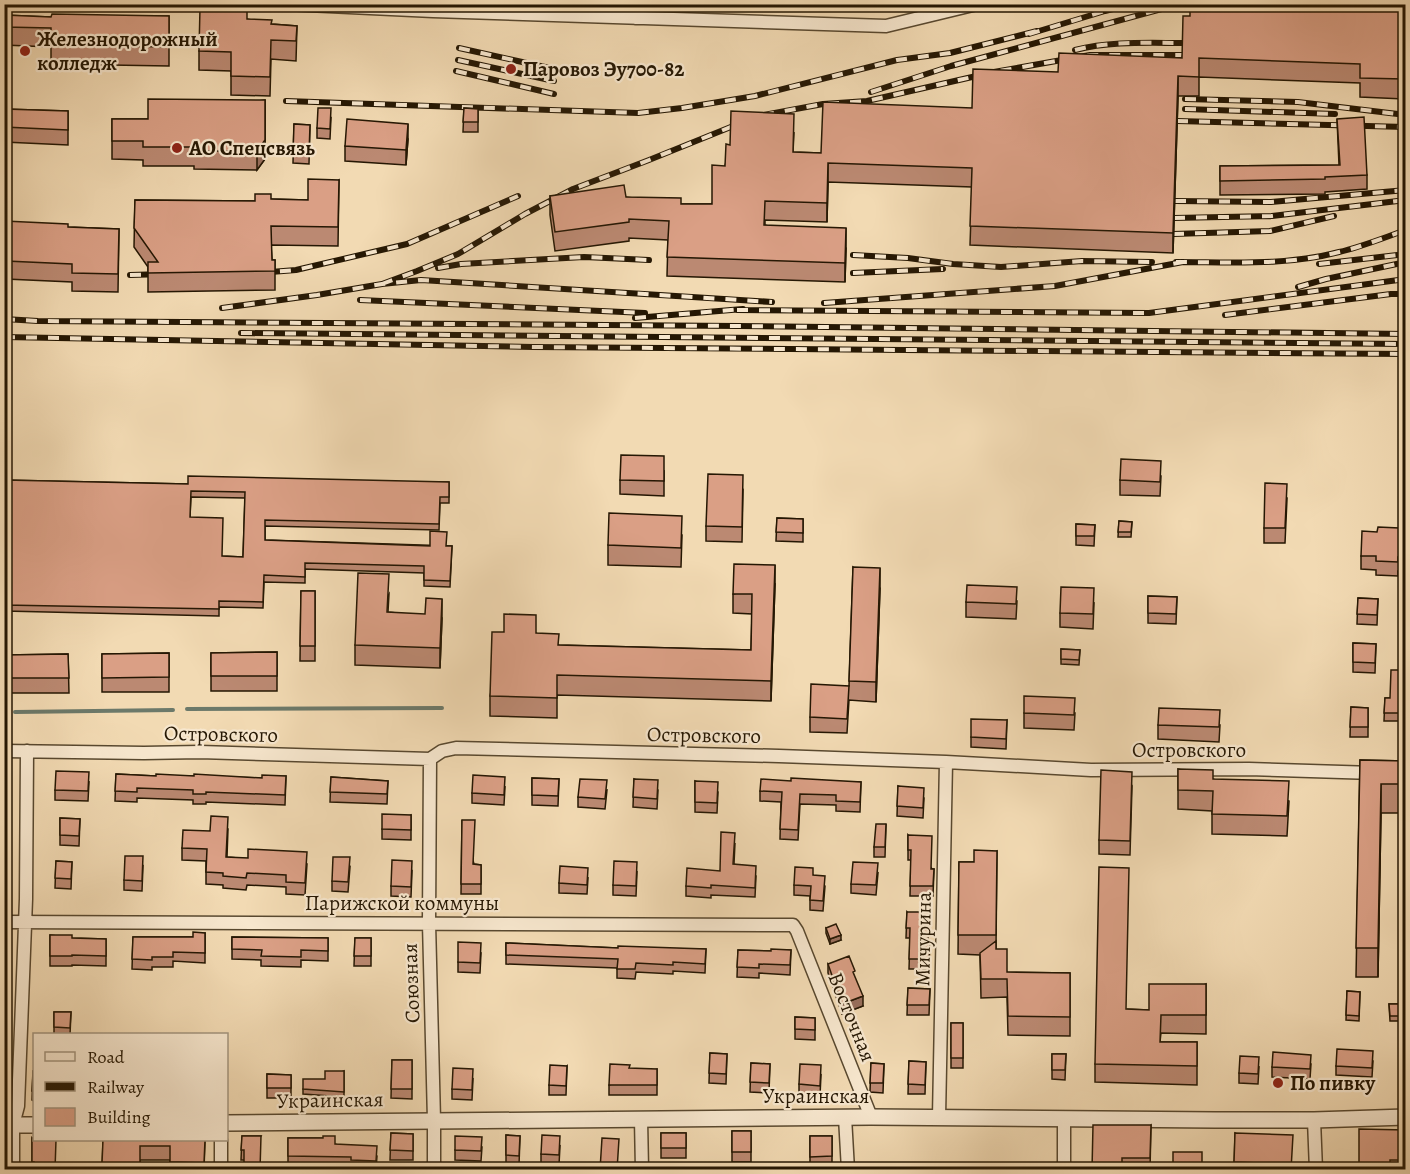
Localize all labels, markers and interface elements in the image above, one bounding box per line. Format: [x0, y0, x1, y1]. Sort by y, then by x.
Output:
place label: Железнодорожный колледж [37, 25, 218, 77]
marker: Железнодорожный колледж [18, 44, 32, 58]
place label: Паровоз Эу700-82 [523, 55, 685, 83]
marker: Паровоз Эу700-82 [504, 62, 518, 76]
place label: АО Спецсвязь [188, 134, 315, 162]
marker: АО Спецсвязь [170, 141, 184, 155]
street label: Островского [164, 719, 278, 749]
street label: Островского [647, 720, 761, 750]
street label: Островского [1132, 736, 1246, 764]
street label: Парижской коммуны [305, 889, 499, 917]
street label: Мичурина [908, 891, 938, 987]
street label: Союзная [396, 943, 426, 1023]
street label: Восточная [821, 968, 883, 1066]
legend [33, 1033, 228, 1141]
text: Road [87, 1045, 125, 1069]
place label: По пивку [1290, 1069, 1376, 1097]
text: Railway [87, 1075, 145, 1099]
marker: По пивку [1271, 1076, 1285, 1090]
street label: Украинская [763, 1082, 869, 1110]
street label: Украинская [276, 1085, 384, 1115]
text: Building [87, 1105, 151, 1129]

